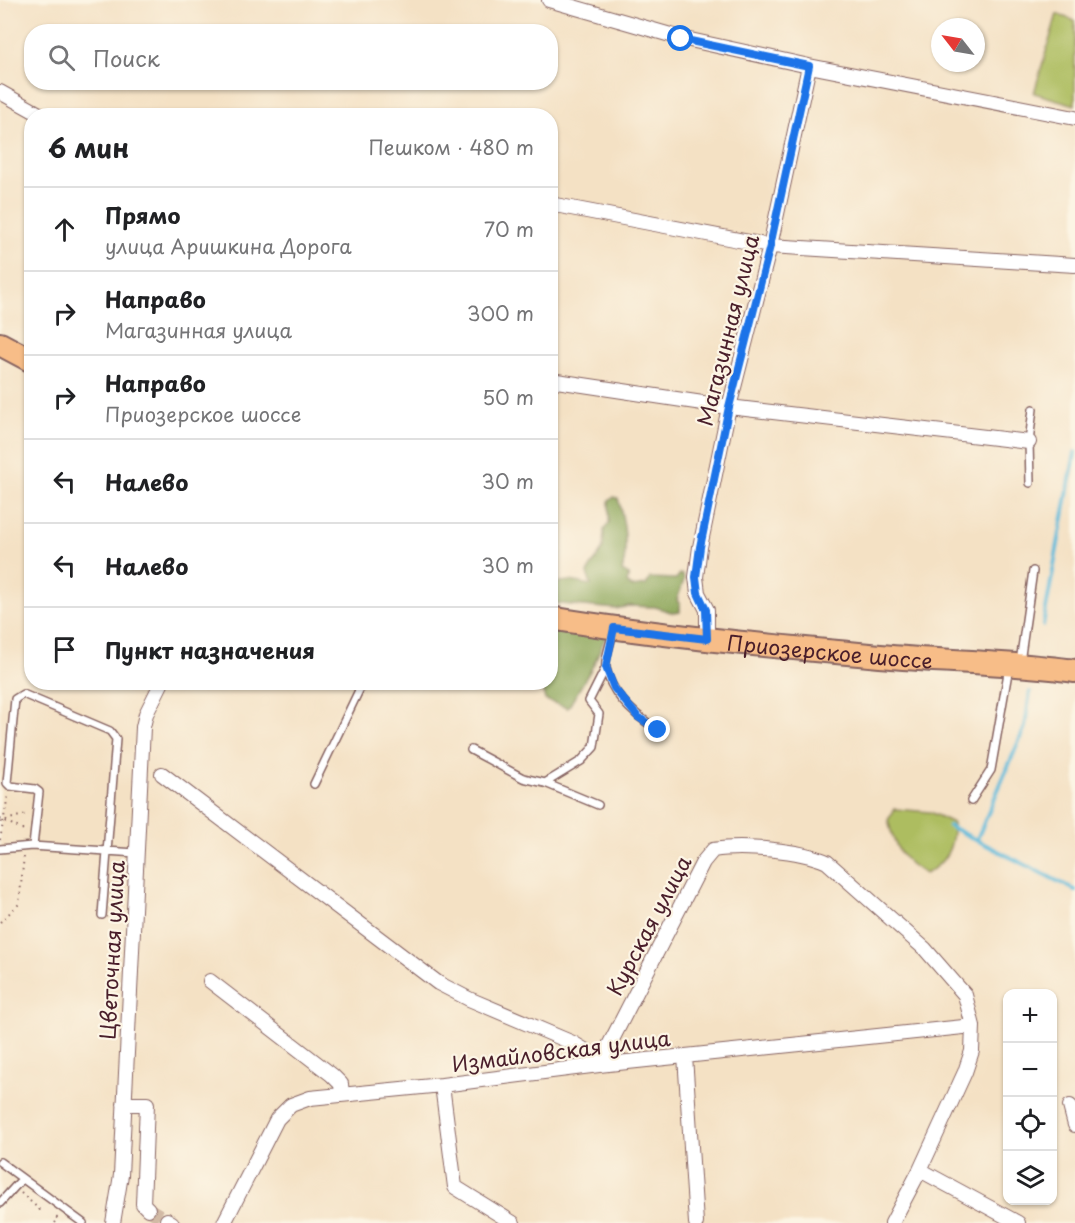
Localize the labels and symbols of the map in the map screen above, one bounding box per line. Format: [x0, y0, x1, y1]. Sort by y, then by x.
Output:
north arrow [931, 18, 985, 72]
route start [667, 25, 693, 51]
street label: Магазинная улица [688, 230, 766, 429]
street label: Приозерское шоссе [726, 625, 934, 676]
route end [644, 716, 670, 742]
street label: Курская улица [598, 849, 699, 1001]
street label: Цветочная улица [90, 859, 132, 1040]
street label: Измайловская улица [450, 1021, 673, 1079]

